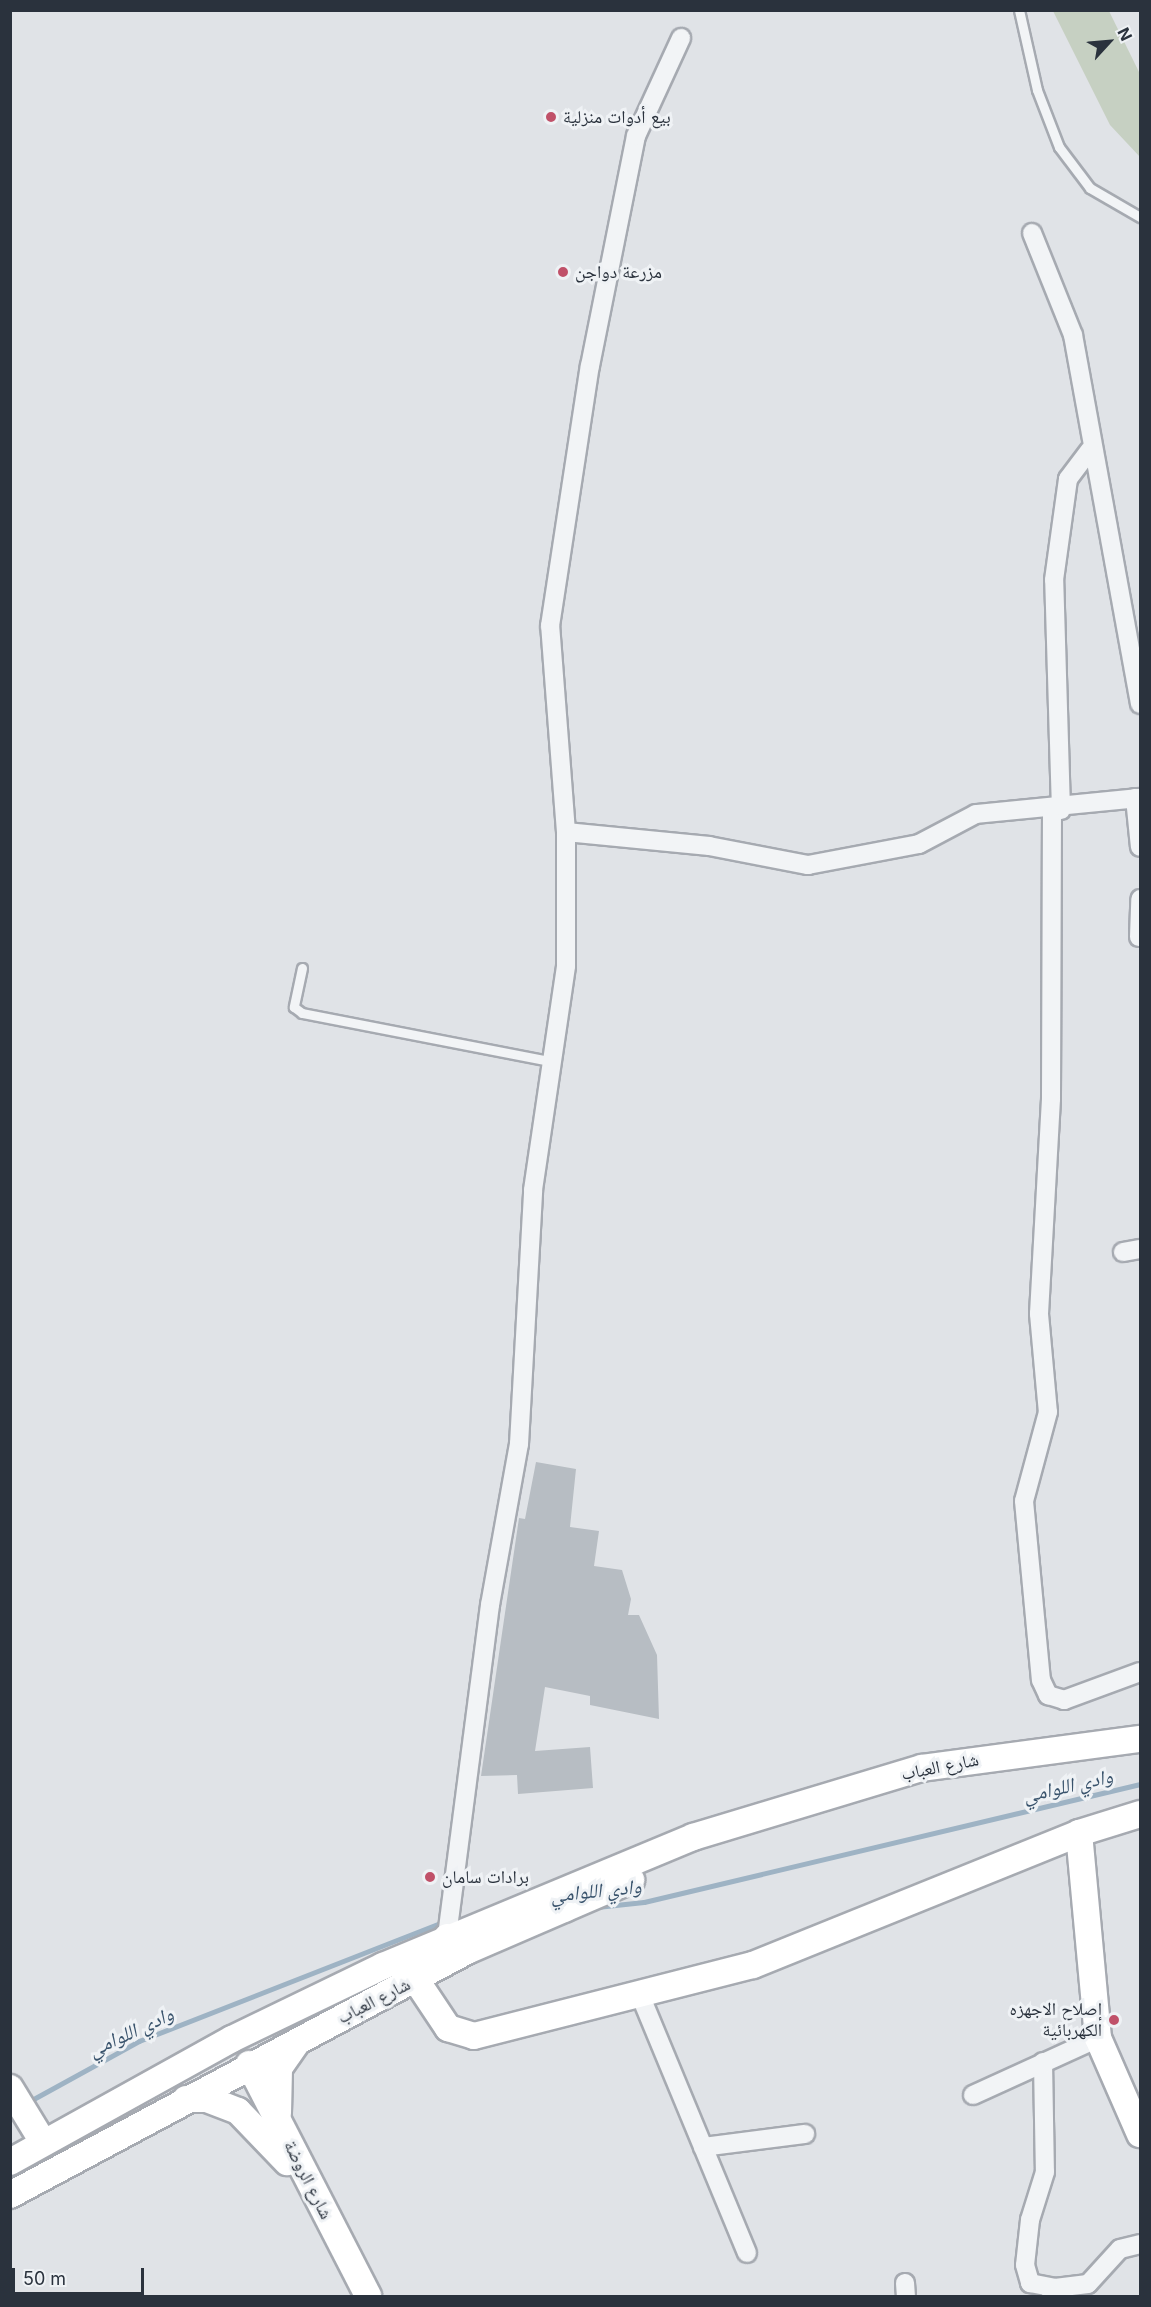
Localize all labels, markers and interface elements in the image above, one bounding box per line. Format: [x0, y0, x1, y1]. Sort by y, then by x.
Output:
north arrow [1079, 12, 1139, 72]
text: N [1114, 24, 1137, 44]
place label: بيع أدوات منزلية [563, 106, 671, 128]
marker: بيع أدوات منزلية [544, 110, 558, 124]
place label: مزرعة دواجن [575, 261, 662, 283]
marker: مزرعة دواجن [556, 265, 570, 279]
street label: شارع العباب [899, 1749, 981, 1785]
water label: وادي اللوامي [1021, 1764, 1115, 1808]
place label: برادات سامان [442, 1866, 529, 1888]
marker: برادات سامان [423, 1870, 437, 1884]
water label: وادي اللوامي [549, 1874, 643, 1908]
street label: شارع العباب [334, 1974, 414, 2028]
place label: إصلاح الاجهزه الكهربائية [1010, 1999, 1102, 2042]
water label: وادي اللوامي [85, 2002, 177, 2062]
marker: إصلاح الاجهزه الكهربائية [1107, 2013, 1121, 2027]
street label: شارع الروضة [279, 2137, 337, 2223]
scale bar [15, 2256, 147, 2294]
text: 50 m [23, 2268, 66, 2289]

